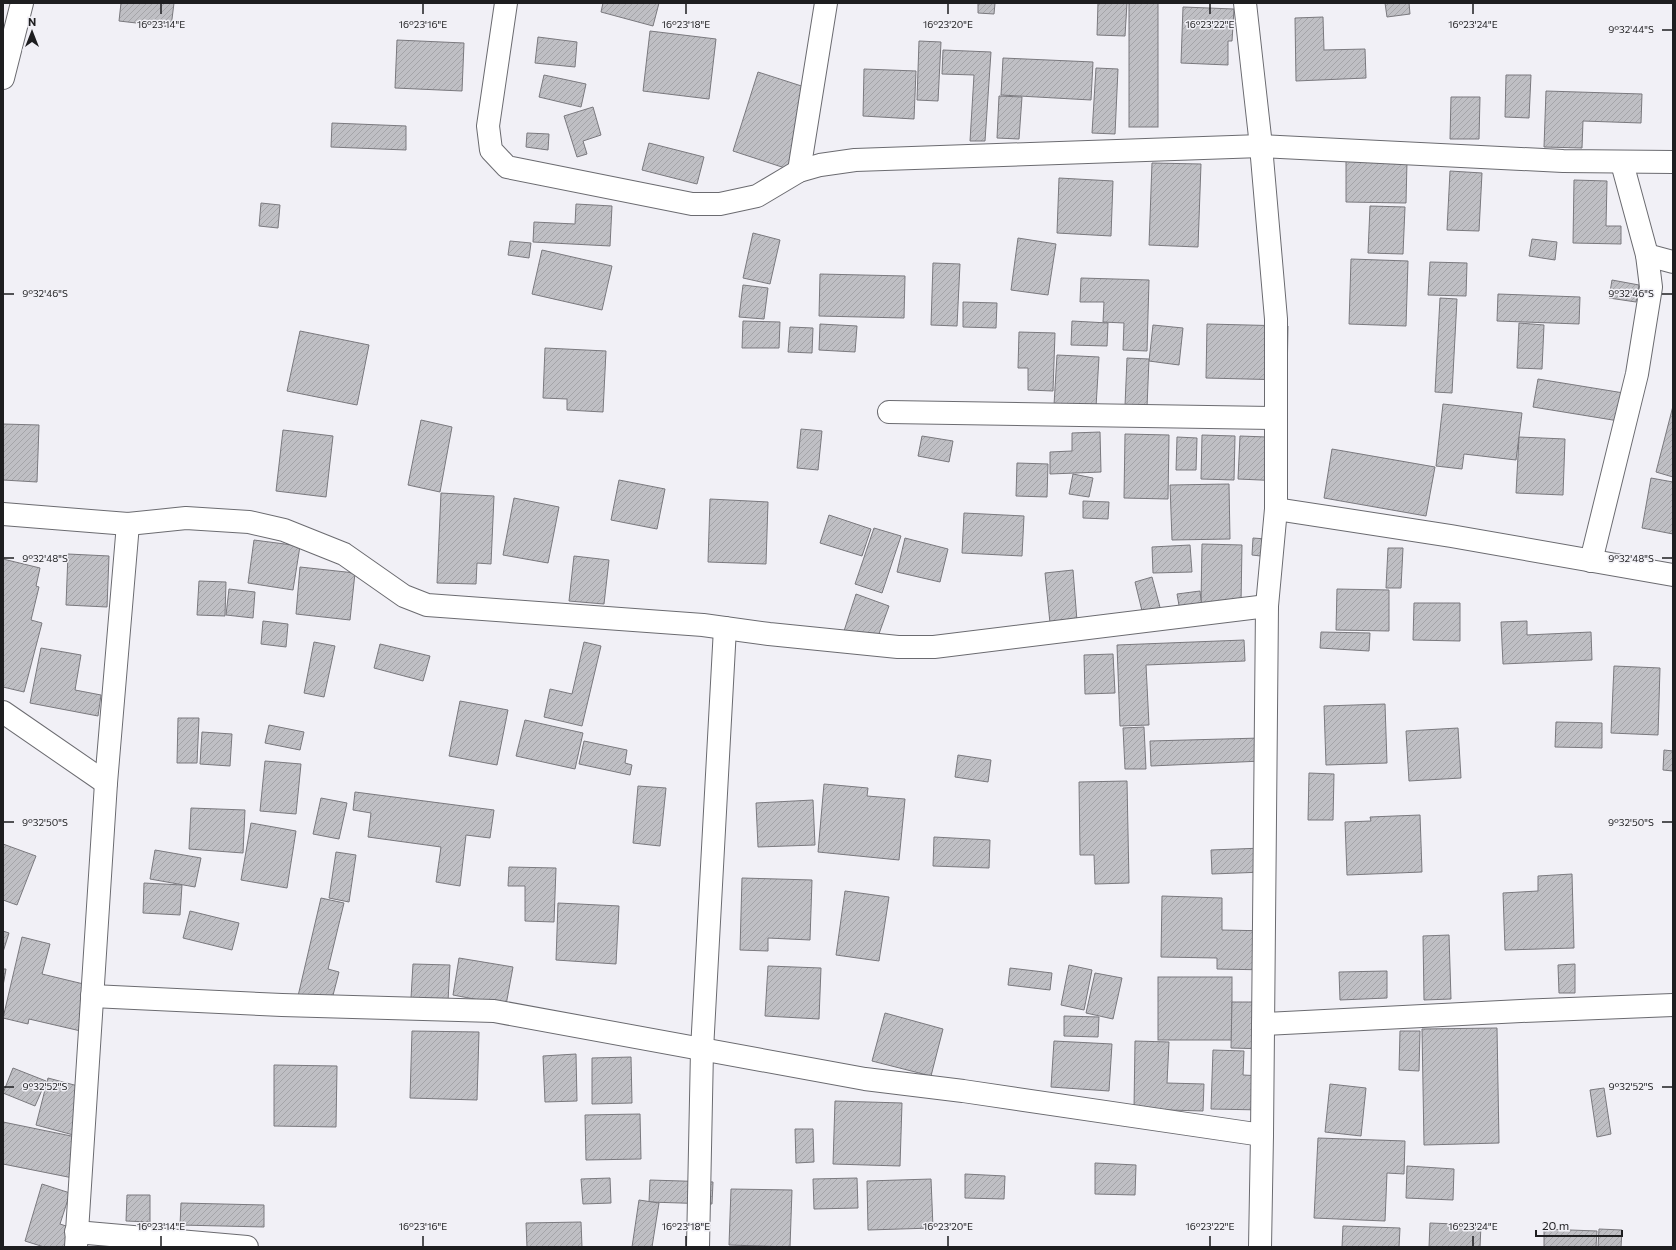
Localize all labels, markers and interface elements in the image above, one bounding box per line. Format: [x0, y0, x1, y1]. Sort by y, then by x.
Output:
north arrow [12, 12, 52, 52]
text: N [28, 15, 36, 28]
text: 16°23'14"E [137, 18, 185, 30]
text: 16°23'16"E [399, 18, 447, 30]
text: 16°23'18"E [662, 18, 710, 30]
text: 16°23'20"E [923, 18, 973, 30]
text: 16°23'22"E [1185, 18, 1235, 30]
text: 16°23'24"E [1448, 18, 1498, 30]
text: 9°32'44"S [1608, 23, 1654, 35]
text: 9°32'46"S [22, 287, 68, 299]
text: 9°32'46"S [1608, 287, 1654, 299]
text: 9°32'48"S [22, 552, 68, 564]
text: 9°32'48"S [1608, 552, 1654, 564]
text: 9°32'50"S [22, 816, 68, 828]
text: 9°32'50"S [1608, 816, 1654, 828]
text: 9°32'52"S [23, 1080, 68, 1092]
text: 9°32'52"S [1609, 1080, 1654, 1092]
scale bar [1536, 1212, 1622, 1238]
text: 20 m [1542, 1218, 1569, 1232]
text: 16°23'14"E [137, 1220, 185, 1232]
text: 16°23'16"E [399, 1220, 447, 1232]
text: 16°23'18"E [662, 1220, 710, 1232]
text: 16°23'20"E [923, 1220, 973, 1232]
text: 16°23'22"E [1185, 1220, 1235, 1232]
text: 16°23'24"E [1448, 1220, 1498, 1232]

